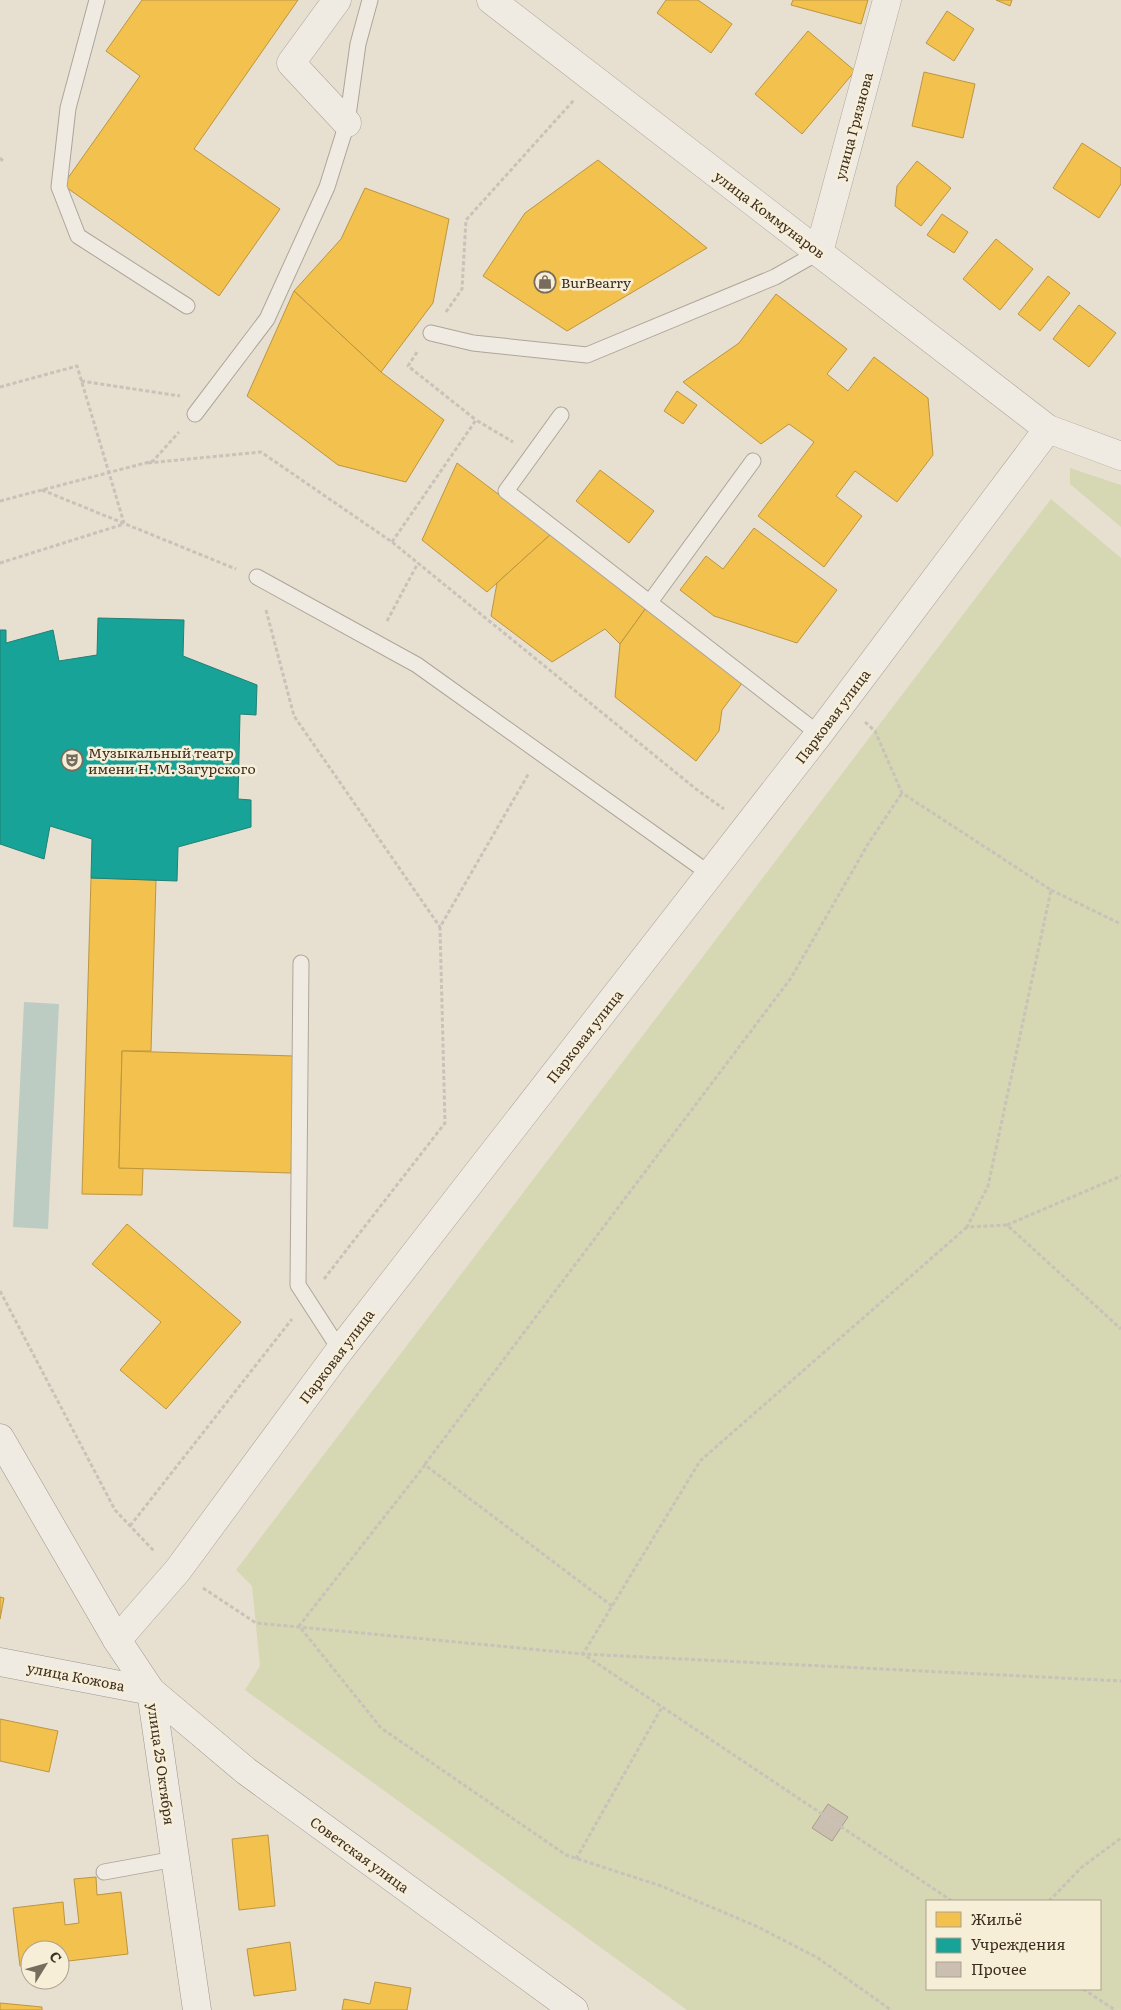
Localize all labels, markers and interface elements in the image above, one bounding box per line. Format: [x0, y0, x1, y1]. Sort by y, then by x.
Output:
street label: улица Грязнова [829, 69, 877, 182]
street label: улица Коммунаров [710, 166, 830, 263]
shop icon: BurBearry [533, 270, 557, 294]
place label: BurBearry [561, 272, 632, 292]
street label: Парковая улица [790, 664, 875, 767]
place label: Музыкальный театр имени Н. М. Загурского [88, 742, 256, 778]
theatre icon: Музыкальный театр имени Н. М. Загурского [60, 748, 84, 772]
street label: Парковая улица [541, 985, 627, 1087]
street label: Парковая улица [294, 1304, 379, 1407]
street label: улица Кожова [25, 1657, 127, 1695]
street label: улица 25 Октября [144, 1702, 180, 1826]
street label: Советская улица [306, 1811, 414, 1897]
legend [926, 1900, 1101, 1990]
text: Жильё [971, 1907, 1022, 1930]
text: Учреждения [971, 1932, 1066, 1955]
north arrow [20, 1940, 70, 1990]
text: С [45, 1947, 67, 1967]
text: Прочее [971, 1957, 1027, 1980]

